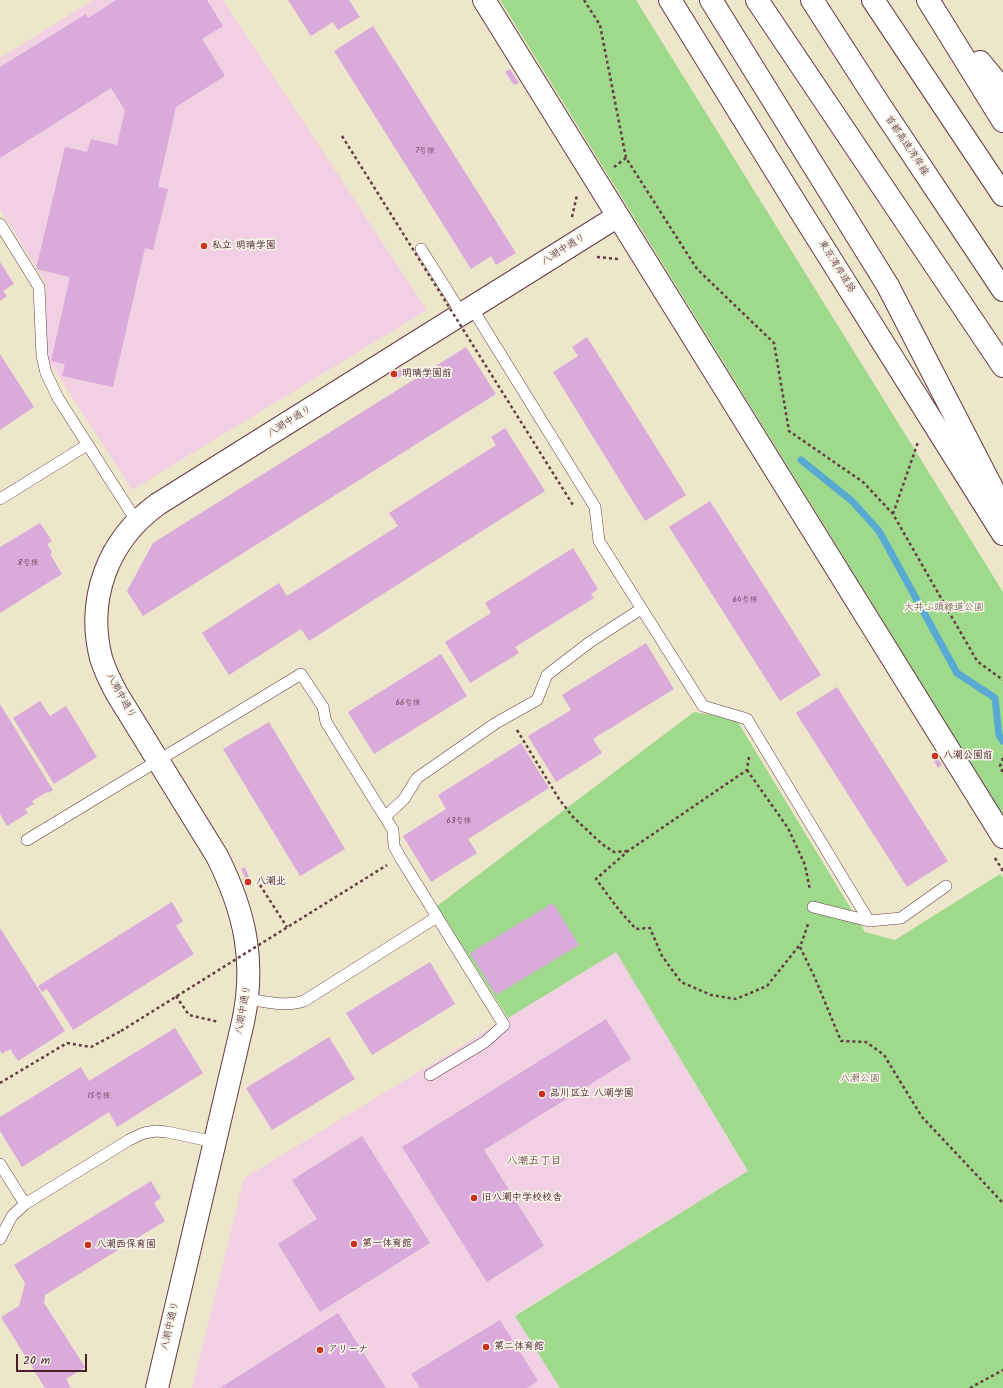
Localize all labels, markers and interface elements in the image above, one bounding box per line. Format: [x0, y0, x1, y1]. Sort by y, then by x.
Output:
street label: 首都高速湾岸線 [881, 114, 931, 178]
house number: 7号棟 [415, 147, 435, 157]
street label: 八潮中通り [540, 232, 588, 268]
street label: 東京湾岸道路 [815, 238, 857, 296]
place label: 私立 明晴学園 [212, 240, 276, 252]
marker: 私立 明晴学園 [199, 241, 209, 251]
place label: 明晴学園前 [402, 368, 452, 380]
marker: 明晴学園前 [389, 369, 399, 379]
street label: 八潮中通り [266, 404, 314, 440]
house number: 8号棟 [18, 559, 38, 569]
house number: 64号棟 [733, 596, 757, 606]
park label: 大井ふ頭緑道公園 [904, 602, 984, 614]
street label: 八潮中通り [103, 671, 137, 721]
house number: 66号棟 [396, 699, 420, 709]
place label: 八潮公園前 [943, 750, 993, 762]
marker: 八潮公園前 [930, 751, 940, 761]
house number: 63号棟 [446, 817, 472, 827]
place label: 八潮北 [256, 876, 286, 888]
marker: 八潮北 [243, 877, 253, 887]
street label: 八潮中通り [234, 984, 254, 1036]
park label: 八潮公園 [840, 1073, 880, 1085]
place label: 品川区立 八潮学園 [550, 1088, 634, 1100]
marker: 品川区立 八潮学園 [537, 1089, 547, 1099]
house number: 15号棟 [88, 1092, 110, 1102]
district label: 八潮五丁目 [507, 1155, 561, 1169]
place label: 旧八潮中学校校舎 [482, 1192, 562, 1204]
marker: 旧八潮中学校校舎 [469, 1193, 479, 1203]
place label: 第一体育館 [362, 1238, 412, 1250]
place label: 八潮西保育園 [96, 1239, 156, 1251]
marker: 第一体育館 [349, 1239, 359, 1249]
marker: 八潮西保育園 [83, 1240, 93, 1250]
street label: 八潮中通り [160, 1300, 182, 1352]
place label: 第二体育館 [494, 1341, 544, 1353]
marker: 第二体育館 [481, 1342, 491, 1352]
place label: アリーナ [328, 1344, 368, 1356]
marker: アリーナ [315, 1345, 325, 1355]
scale bar [18, 1346, 89, 1372]
text: 20 m [23, 1351, 50, 1370]

